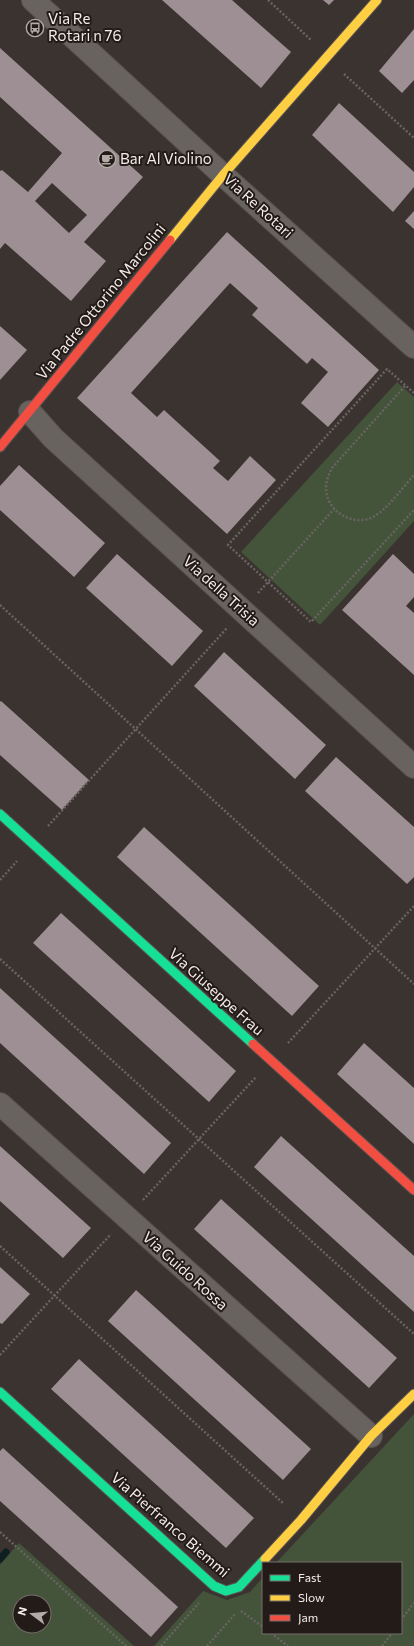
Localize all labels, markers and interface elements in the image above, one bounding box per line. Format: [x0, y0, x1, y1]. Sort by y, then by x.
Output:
place label: Via Re Rotari n 76 [48, 9, 122, 44]
bus stop icon: Via Re Rotari n 76 [25, 18, 45, 38]
cafe icon: Bar Al Violino [97, 149, 117, 169]
place label: Bar Al Violino [120, 149, 212, 167]
street label: Via Re Rotari [220, 169, 297, 241]
street label: Via Padre Ottorino Marcolini [32, 220, 169, 383]
street label: Via della Trisia [180, 551, 264, 629]
street label: Via Giuseppe Frau [165, 944, 268, 1039]
street label: Via Guido Rossa [139, 1227, 232, 1313]
street label: Via Pierfranco Biemmi [108, 1468, 234, 1581]
legend [262, 1562, 402, 1634]
text: Fast [298, 1570, 321, 1584]
text: Slow [298, 1590, 325, 1604]
north arrow [12, 1594, 52, 1634]
text: N [15, 1605, 29, 1617]
text: Jam [298, 1610, 318, 1625]

